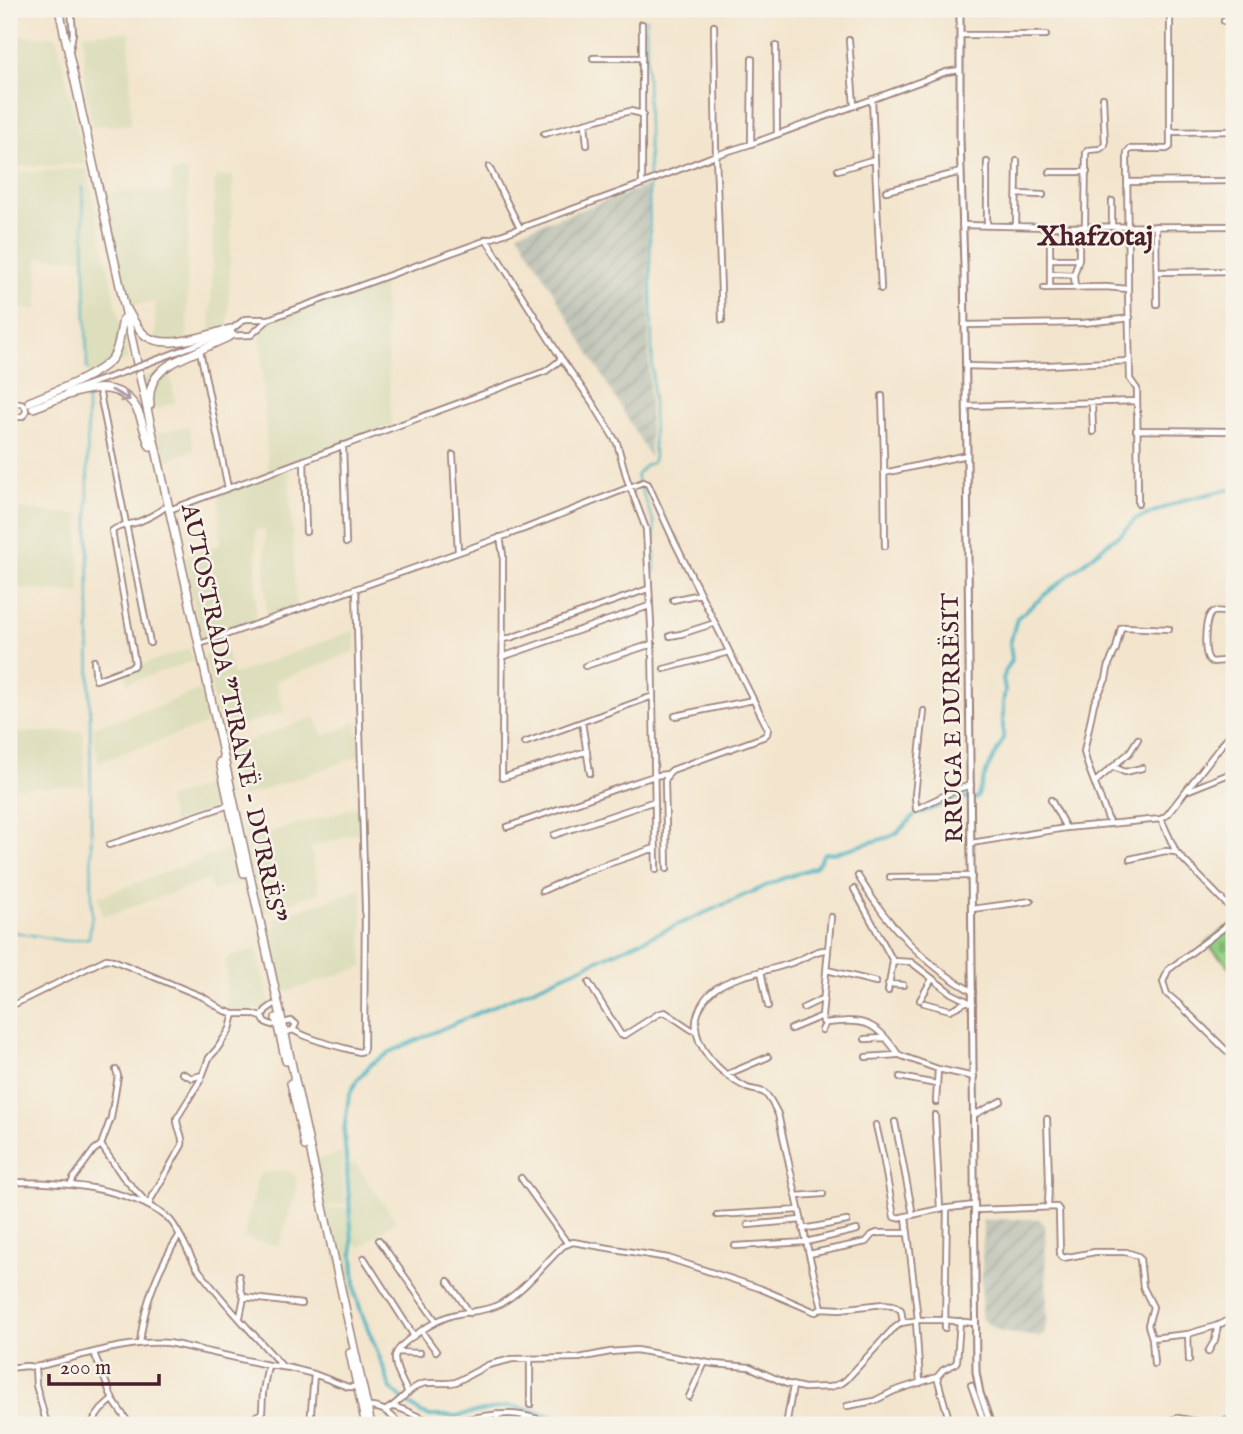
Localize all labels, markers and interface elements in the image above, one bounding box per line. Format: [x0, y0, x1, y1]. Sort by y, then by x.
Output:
district label: Xhafzotaj [1037, 220, 1153, 255]
one-way arrow [110, 389, 130, 403]
street label: AUTOSTRADA "TIRANË - DURRËS" [173, 500, 292, 926]
street label: RRUGA E DURRËSIT [936, 592, 971, 843]
scale bar [49, 1343, 159, 1387]
text: 200 m [60, 1355, 111, 1382]

